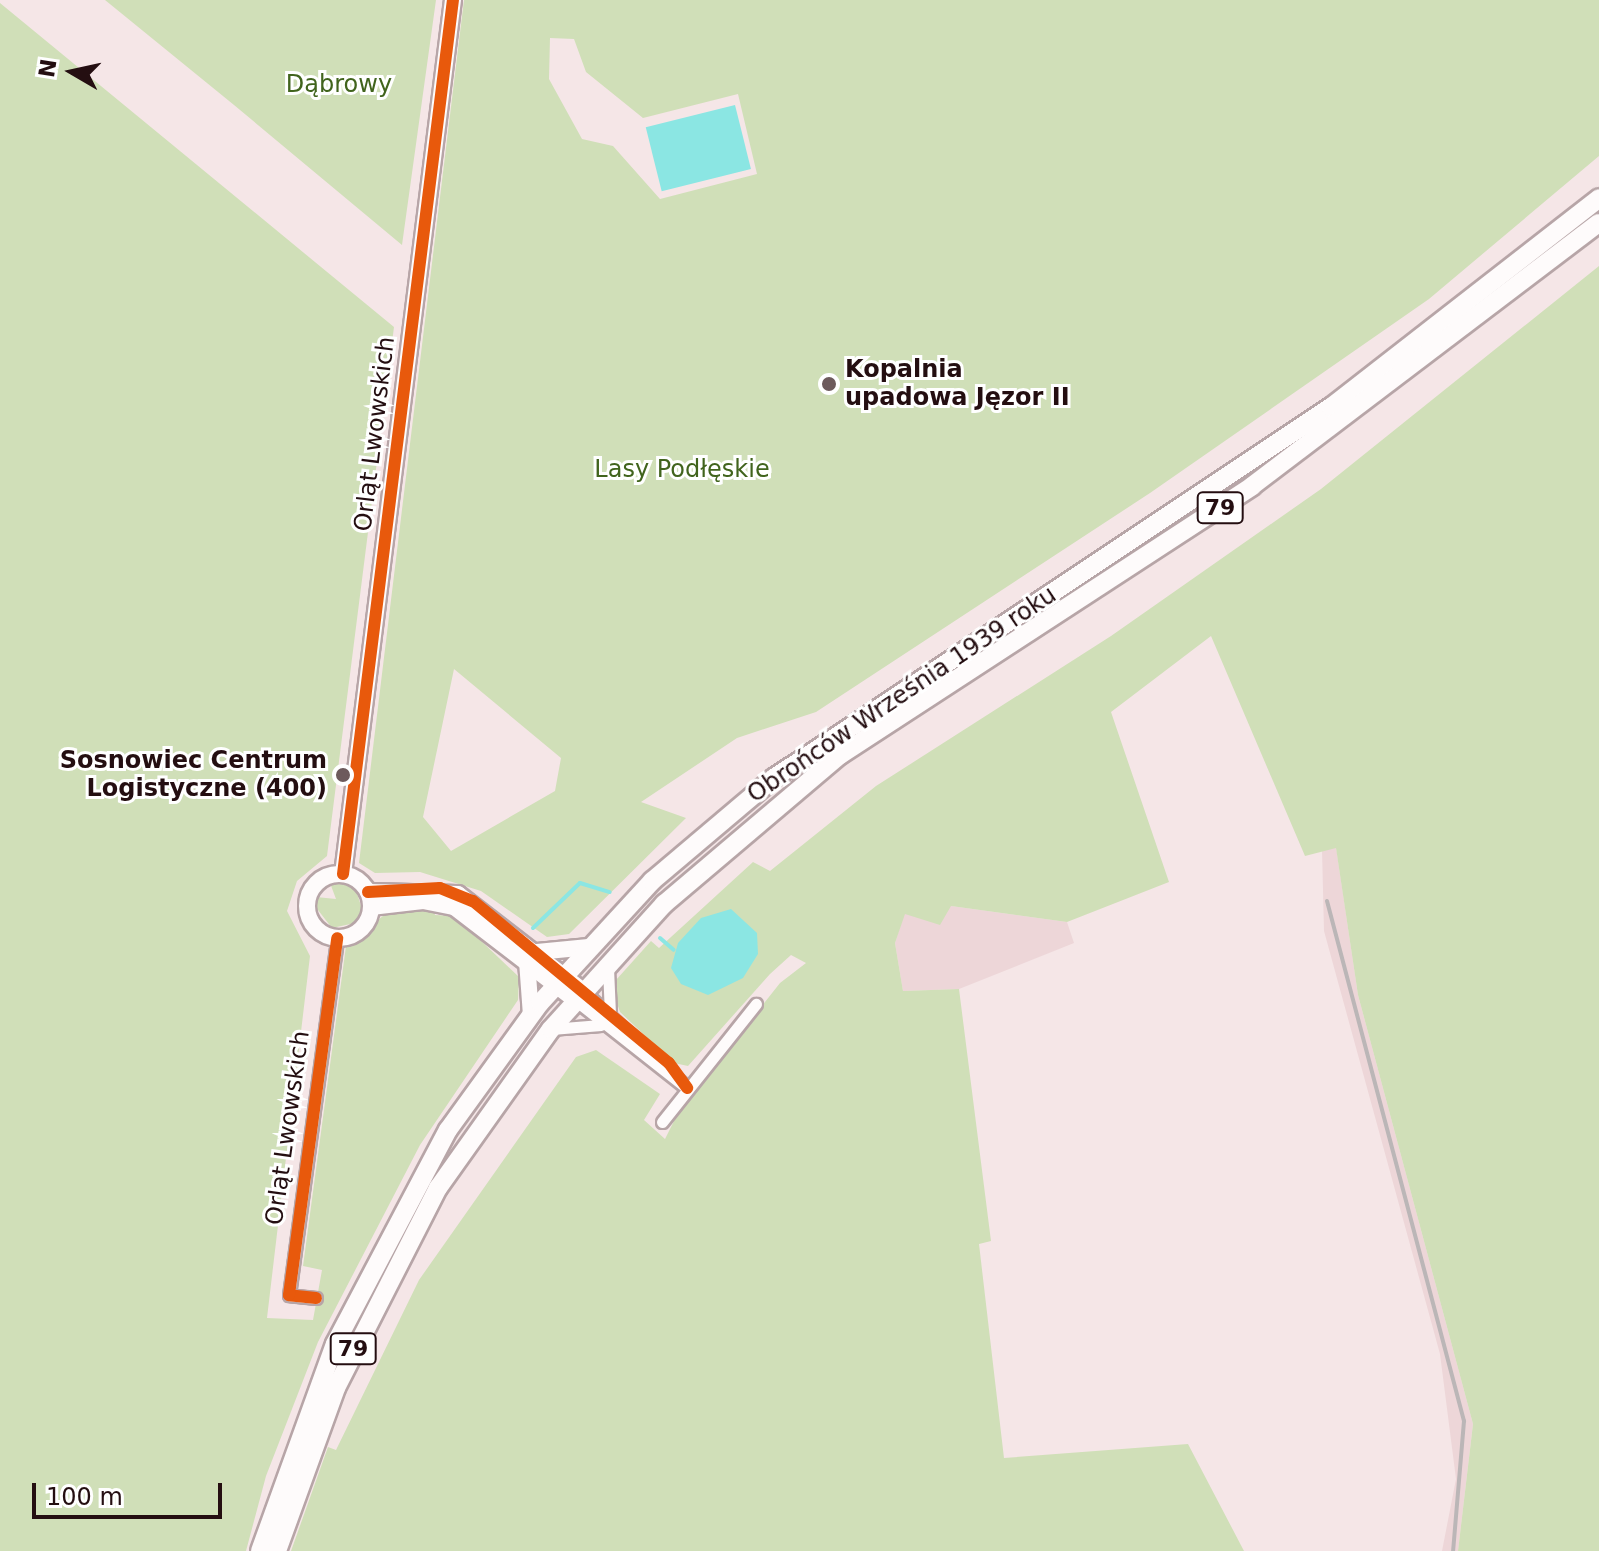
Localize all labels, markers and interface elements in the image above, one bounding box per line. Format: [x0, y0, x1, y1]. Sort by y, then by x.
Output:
north arrow [32, 32, 112, 112]
text: N [34, 57, 62, 79]
park label: Dąbrowy [286, 71, 392, 99]
street label: Orląt Lwowskich [349, 335, 401, 533]
place label: Kopalnia upadowa Jęzor II [845, 356, 1070, 412]
marker: Kopalnia upadowa Jęzor II [820, 375, 838, 393]
park label: Lasy Podłęskie [594, 456, 770, 484]
road number: 79 [1196, 490, 1244, 526]
street label: Obrońców Września 1939 roku [742, 581, 1062, 809]
place label: Sosnowiec Centrum Logistyczne (400) [60, 747, 327, 803]
marker: Sosnowiec Centrum Logistyczne (400) [334, 766, 352, 784]
street label: Orląt Lwowskich [260, 1029, 316, 1227]
road number: 79 [329, 1331, 377, 1367]
scale bar [36, 1467, 226, 1517]
text: 100 m [46, 1483, 123, 1511]

